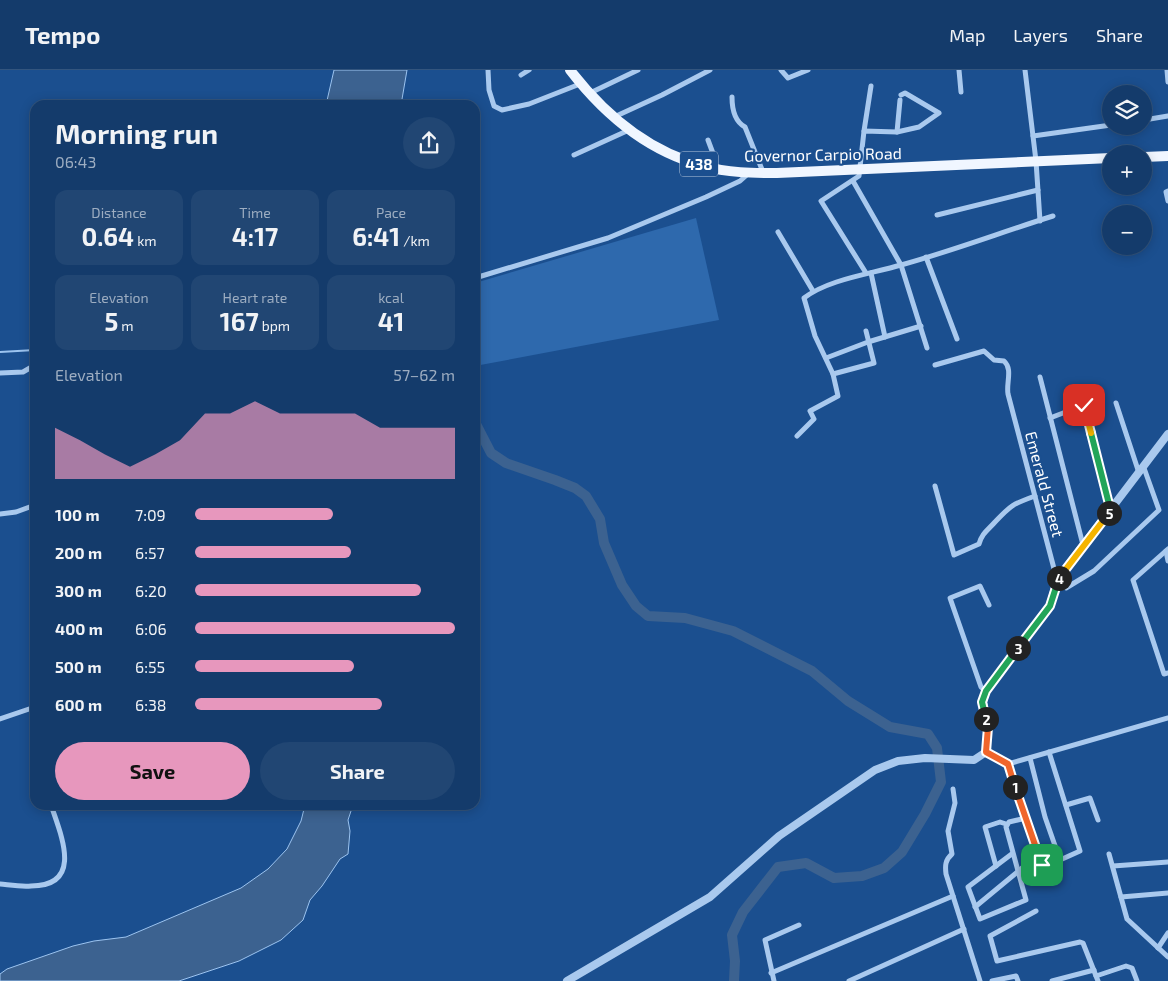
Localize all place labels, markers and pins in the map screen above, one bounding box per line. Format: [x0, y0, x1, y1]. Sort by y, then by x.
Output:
pin [1063, 384, 1105, 426]
pin: 5 [1096, 500, 1122, 526]
pin: 4 [1046, 566, 1072, 590]
pin: 3 [1006, 636, 1030, 660]
pin: 2 [974, 706, 998, 732]
pin: 1 [1002, 774, 1028, 800]
pin [1021, 844, 1063, 886]

